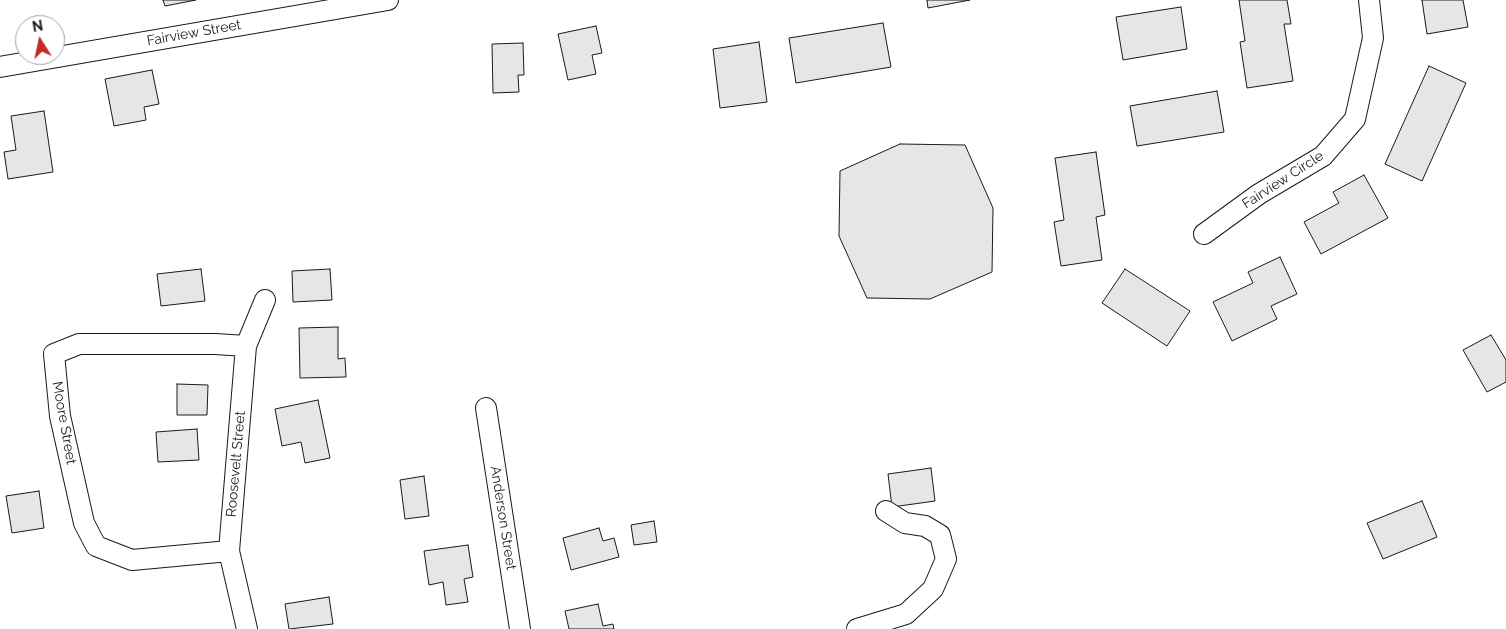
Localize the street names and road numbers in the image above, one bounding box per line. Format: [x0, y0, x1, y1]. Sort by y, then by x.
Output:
street label: Fairview Street [146, 16, 242, 50]
street label: Fairview Circle [1239, 148, 1327, 212]
street label: Moore Street [48, 380, 80, 466]
street label: Roosevelt Street [223, 410, 249, 518]
street label: Anderson Street [486, 465, 520, 571]

